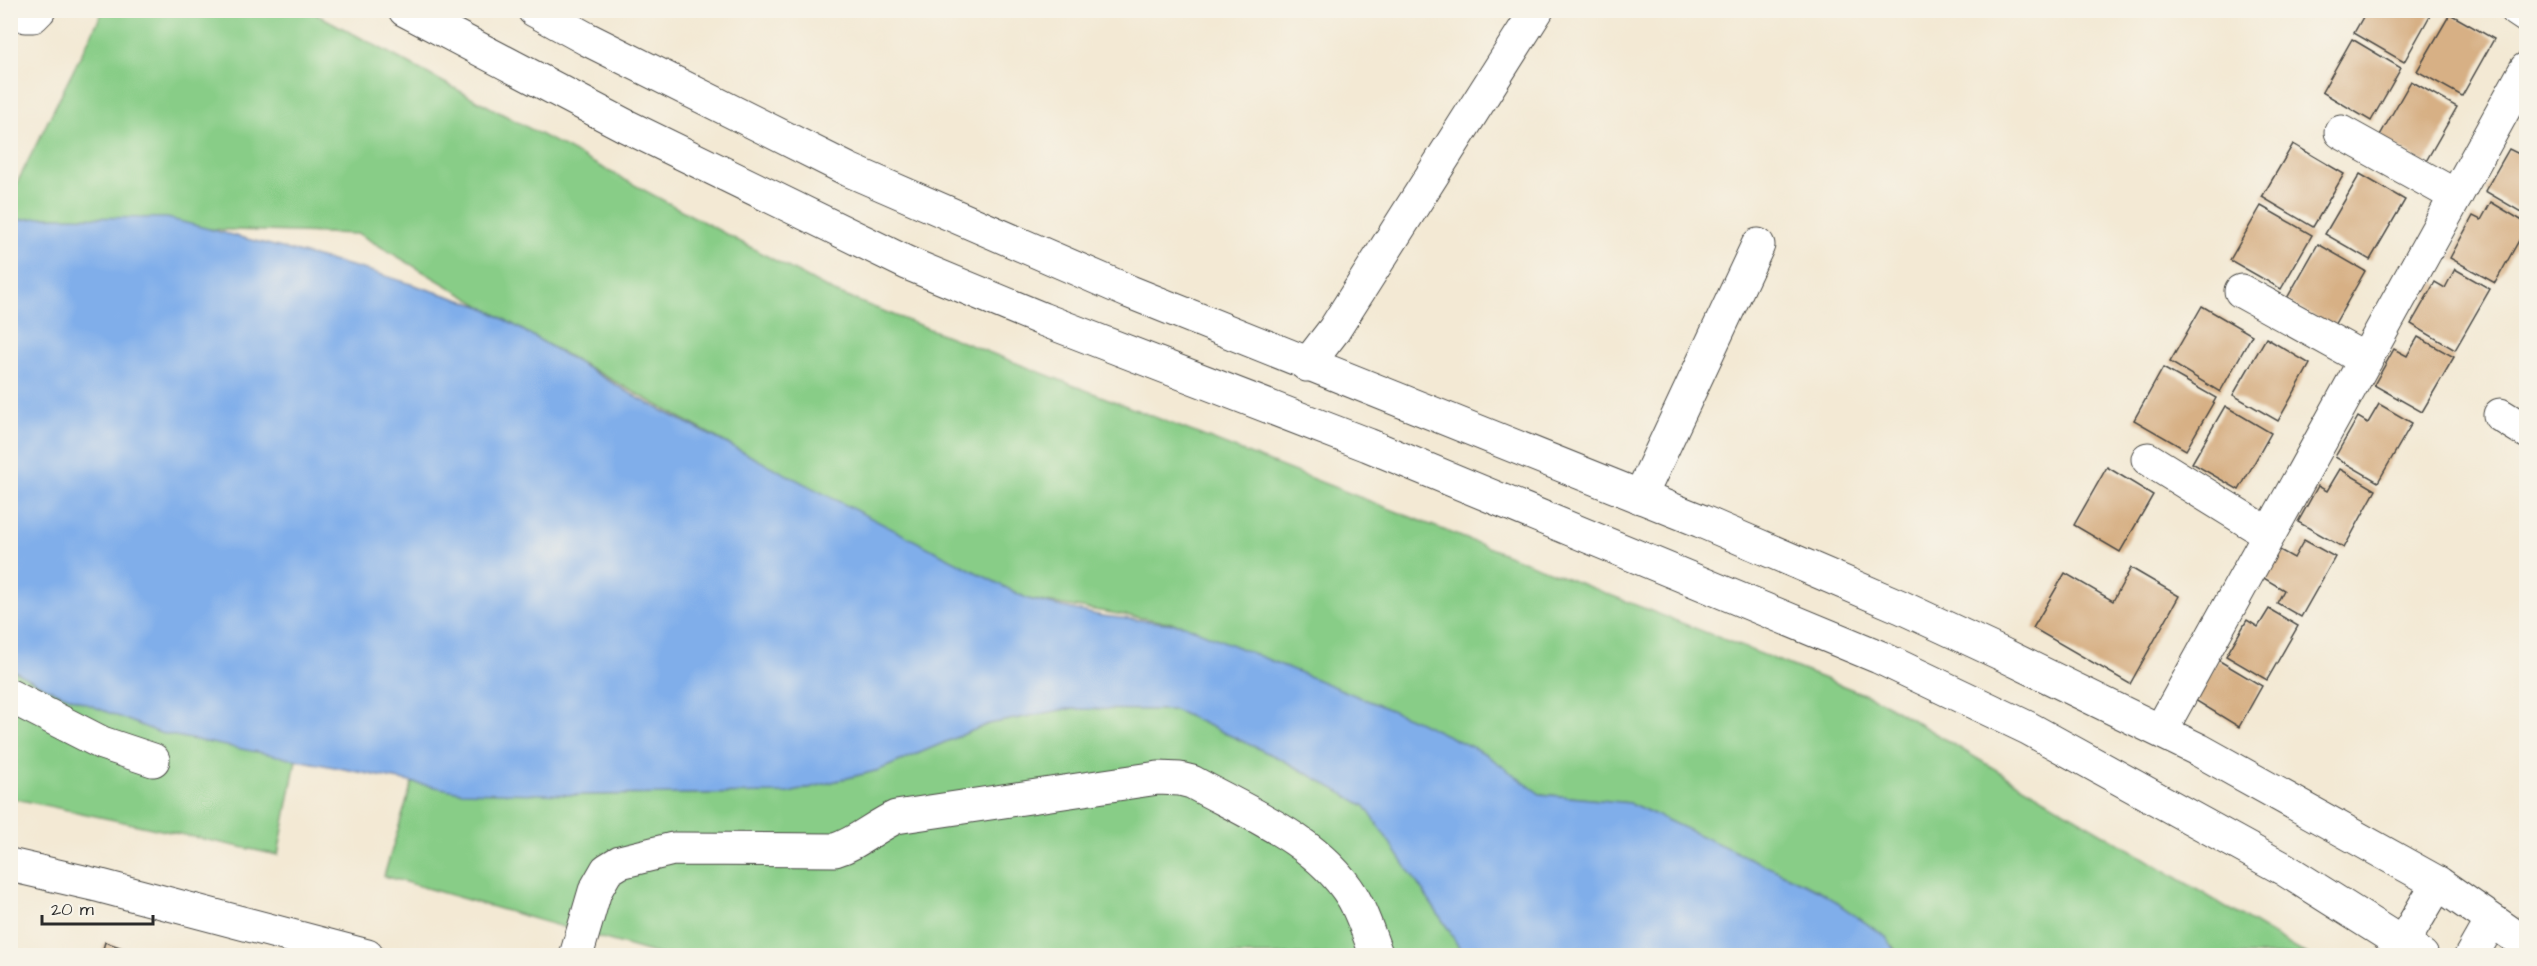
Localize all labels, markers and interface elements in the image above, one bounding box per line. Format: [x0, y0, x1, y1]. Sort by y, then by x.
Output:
scale bar [42, 888, 153, 926]
text: 20 m [51, 897, 94, 922]

